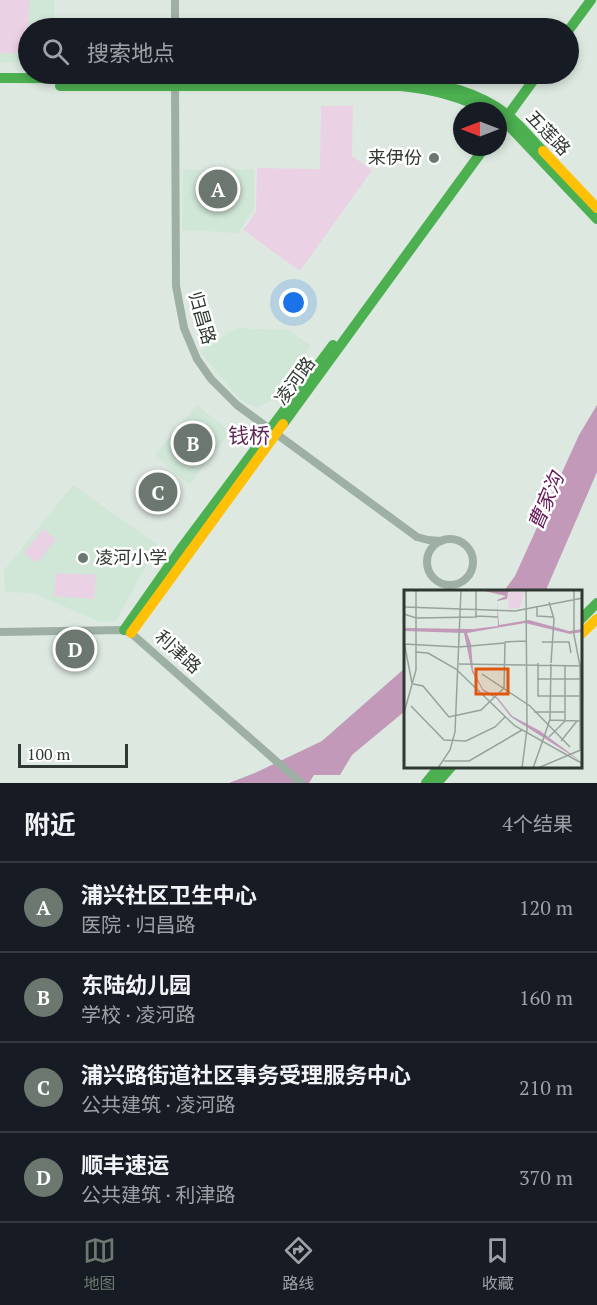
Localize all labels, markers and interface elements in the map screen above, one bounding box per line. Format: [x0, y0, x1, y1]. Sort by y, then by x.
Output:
search box [18, 18, 579, 84]
icon: search [39, 35, 72, 68]
text: 搜索地点 [87, 38, 175, 67]
north arrow [453, 102, 507, 156]
street label: 五莲路 [521, 105, 576, 160]
place label: 来伊份 [368, 145, 422, 169]
marker: 来伊份 [427, 151, 441, 165]
pin: A [198, 166, 238, 212]
street label: 归昌路 [184, 288, 222, 347]
your location [279, 288, 308, 317]
street label: 凌河路 [269, 352, 320, 409]
pin: B [174, 420, 212, 466]
district label: 钱桥 [228, 421, 270, 449]
water label: 曹家沟 [521, 466, 570, 534]
pin: C [138, 470, 178, 514]
place label: 凌河小学 [95, 545, 167, 569]
marker: 凌河小学 [76, 551, 90, 565]
inset map [404, 590, 582, 768]
street label: 利津路 [151, 624, 207, 678]
pin: D [56, 626, 94, 672]
scale bar [18, 741, 128, 768]
text: 100 m [27, 743, 70, 765]
text: 附近 [24, 807, 76, 841]
text: 4个结果 [502, 810, 573, 837]
text: 浦兴社区卫生中心 [81, 880, 257, 909]
text: A [36, 894, 51, 921]
text: 120 m [519, 894, 573, 921]
text: 医院 · 归昌路 [81, 911, 196, 938]
text: 东陆幼儿园 [81, 970, 191, 999]
text: B [37, 984, 50, 1011]
text: 160 m [519, 984, 573, 1011]
text: 学校 · 凌河路 [81, 1001, 196, 1028]
text: 浦兴路街道社区事务受理服务中心 [81, 1060, 411, 1089]
text: C [37, 1074, 50, 1101]
text: 210 m [519, 1074, 573, 1101]
text: 公共建筑 · 凌河路 [81, 1091, 236, 1118]
text: 顺丰速运 [81, 1150, 169, 1179]
text: D [36, 1164, 51, 1191]
text: 370 m [519, 1164, 573, 1191]
text: 公共建筑 · 利津路 [81, 1181, 236, 1208]
tab: 地图 [83, 1234, 116, 1294]
tab: 路线 [282, 1234, 315, 1294]
tab: 收藏 [481, 1234, 514, 1294]

